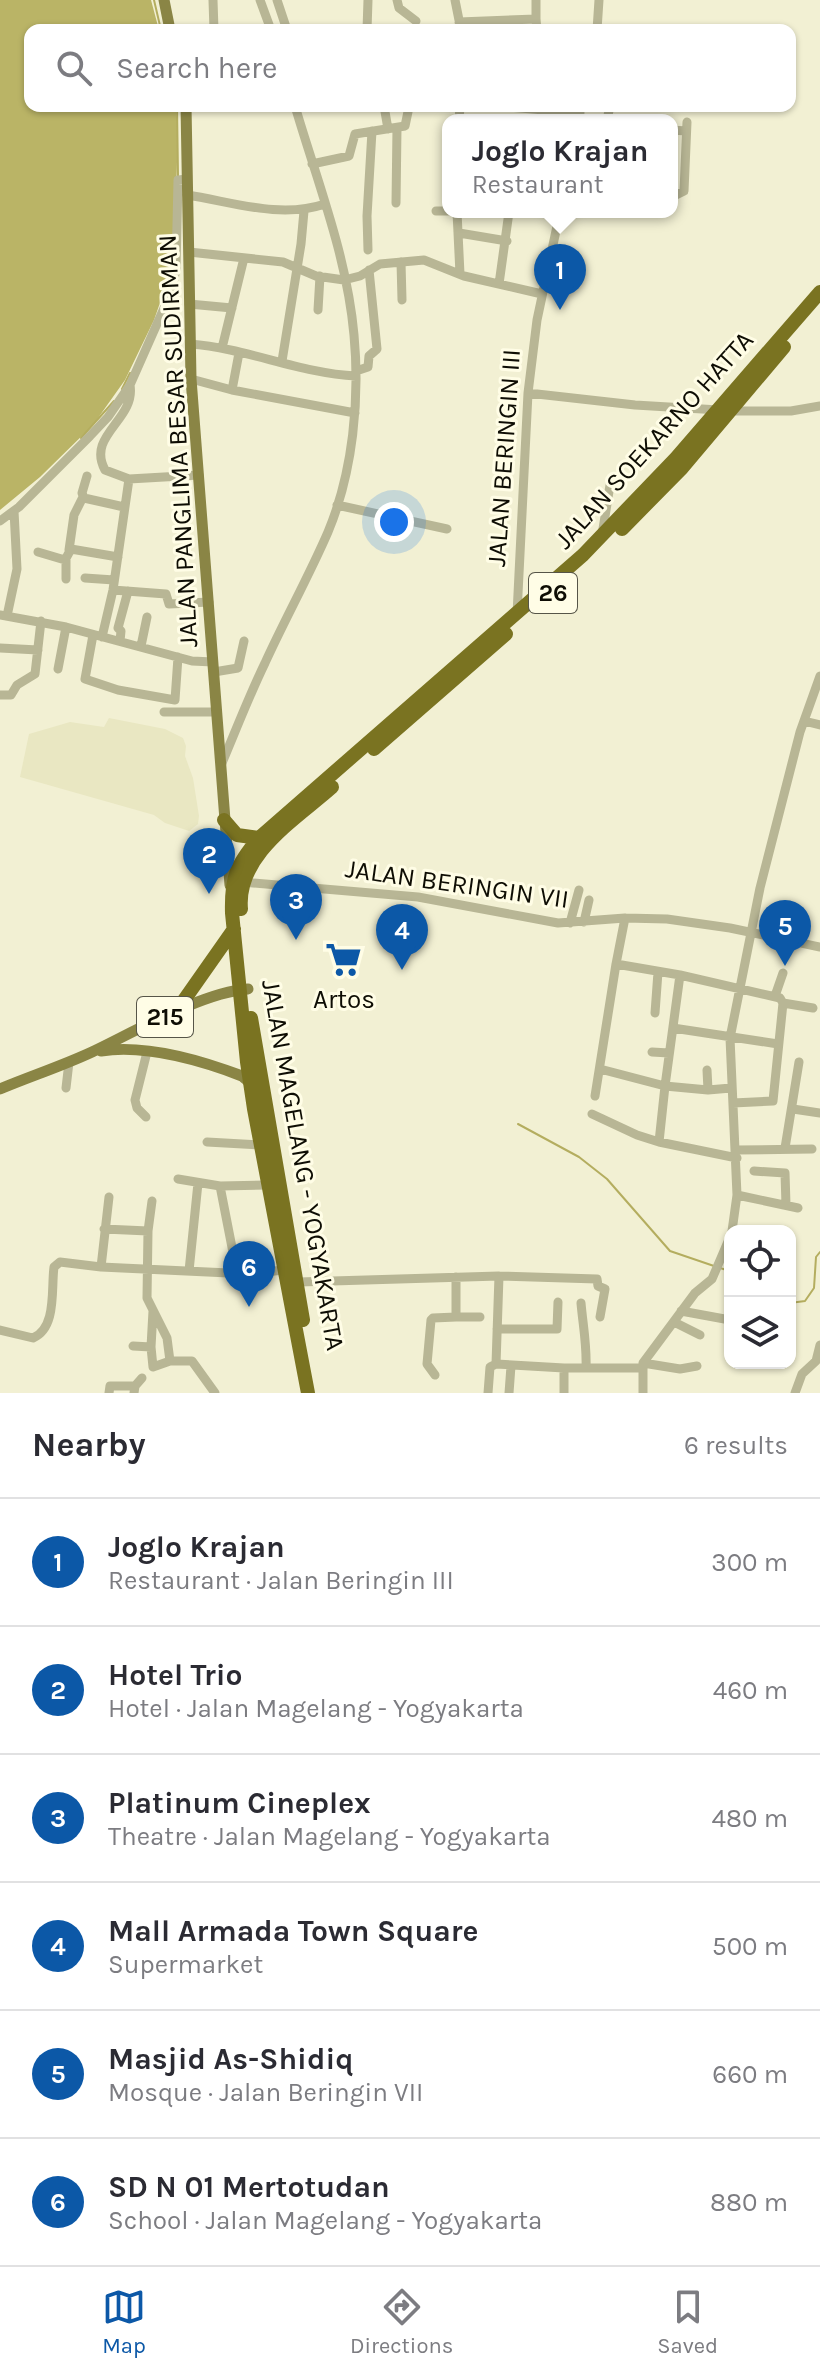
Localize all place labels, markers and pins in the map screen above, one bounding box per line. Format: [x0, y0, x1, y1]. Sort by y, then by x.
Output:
pin: 1 [534, 244, 586, 310]
pin: 2 [183, 828, 235, 894]
pin: 3 [270, 874, 322, 940]
pin: 5 [759, 900, 811, 966]
pin: 4 [376, 904, 428, 970]
supermarket icon: Artos [325, 941, 363, 979]
place label: Artos [313, 984, 375, 1015]
pin: 6 [223, 1241, 275, 1307]

